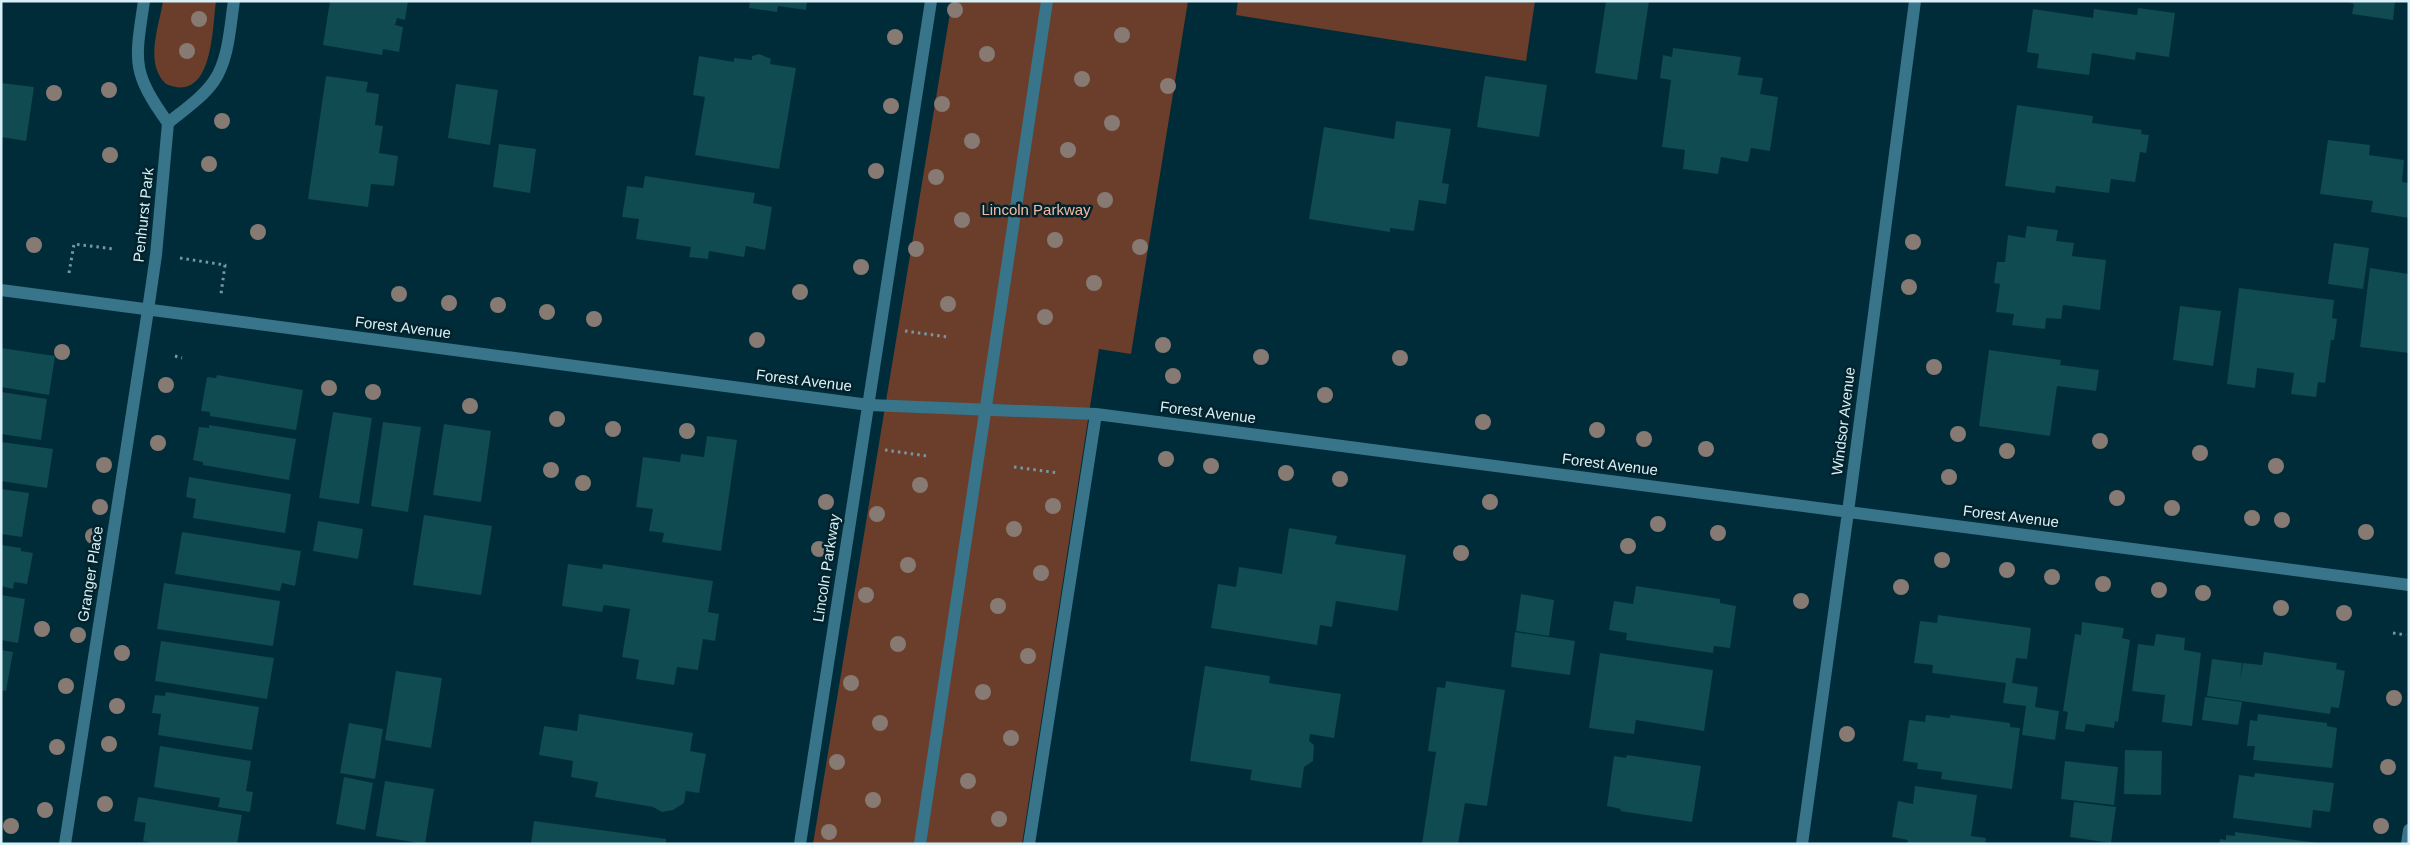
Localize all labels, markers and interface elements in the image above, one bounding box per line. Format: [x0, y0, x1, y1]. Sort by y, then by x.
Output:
street label: Penhurst Park [130, 166, 156, 263]
park label: Lincoln Parkway [981, 201, 1091, 218]
street label: Forest Avenue [354, 313, 452, 341]
street label: Forest Avenue [755, 366, 853, 394]
street label: Windsor Avenue [1828, 366, 1858, 476]
street label: Forest Avenue [1159, 398, 1257, 426]
street label: Forest Avenue [1561, 450, 1659, 478]
street label: Forest Avenue [1962, 502, 2060, 530]
street label: Lincoln Parkway [809, 512, 843, 623]
street label: Granger Place [74, 525, 106, 623]

